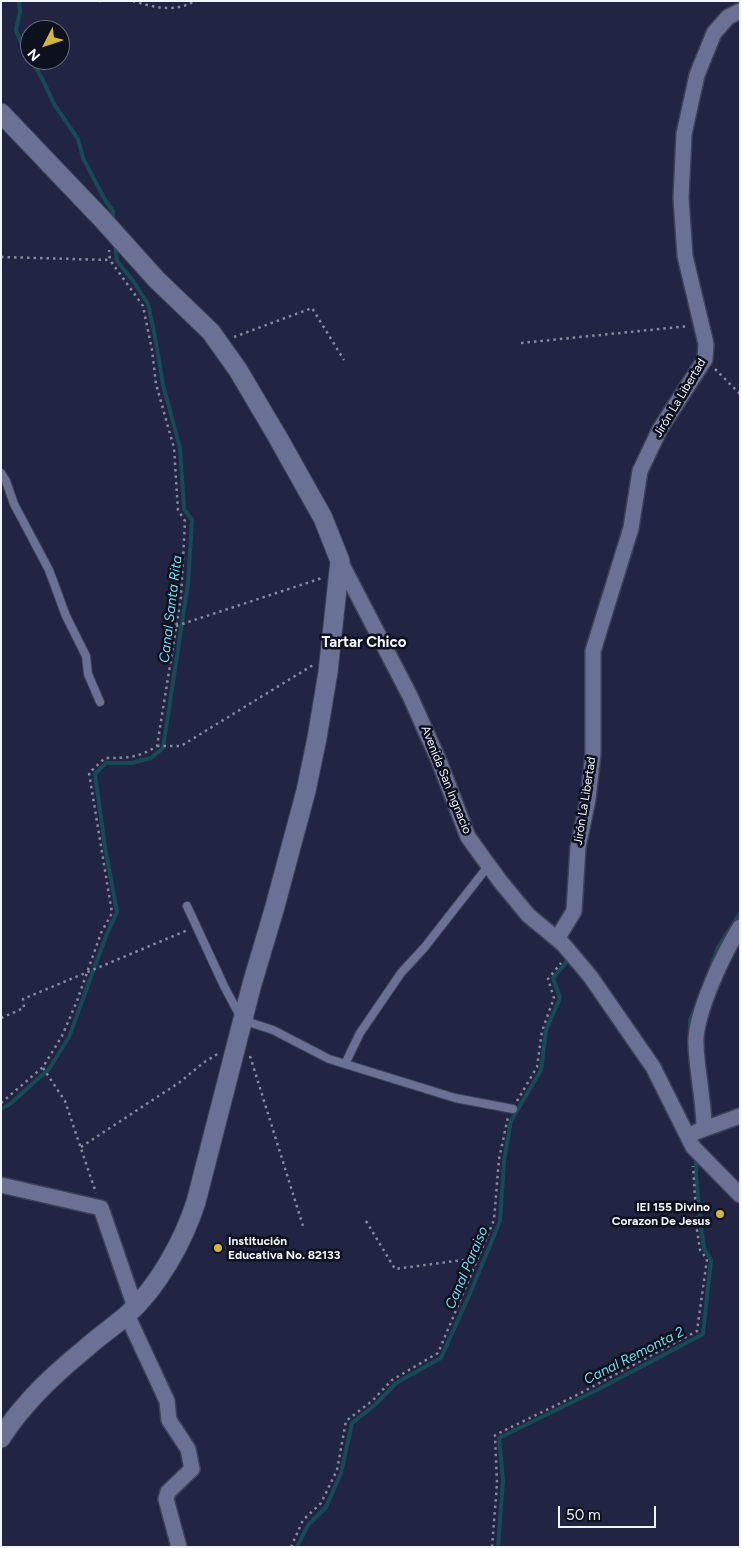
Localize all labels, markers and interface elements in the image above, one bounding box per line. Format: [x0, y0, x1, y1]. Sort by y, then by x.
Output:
north arrow [20, 20, 70, 70]
text: N [24, 45, 44, 64]
street label: Jirón La Libertad [651, 356, 709, 440]
water label: Canal Santa Rita [156, 554, 186, 664]
district label: Tartar Chico [322, 634, 406, 652]
street label: Avenida San Ingnacio [418, 724, 474, 836]
street label: Jirón La Libertad [571, 756, 599, 846]
place label: IEI 155 Divino Corazon De Jesus [612, 1200, 710, 1228]
marker: IEI 155 Divino Corazon De Jesus [714, 1208, 726, 1220]
water label: Canal Paraiso [442, 1224, 492, 1312]
place label: Institución Educativa No. 82133 [228, 1234, 340, 1262]
marker: Institución Educativa No. 82133 [212, 1242, 224, 1254]
water label: Canal Remonta 2 [581, 1324, 687, 1388]
scale bar [561, 1496, 658, 1528]
text: 50 m [566, 1506, 601, 1524]

